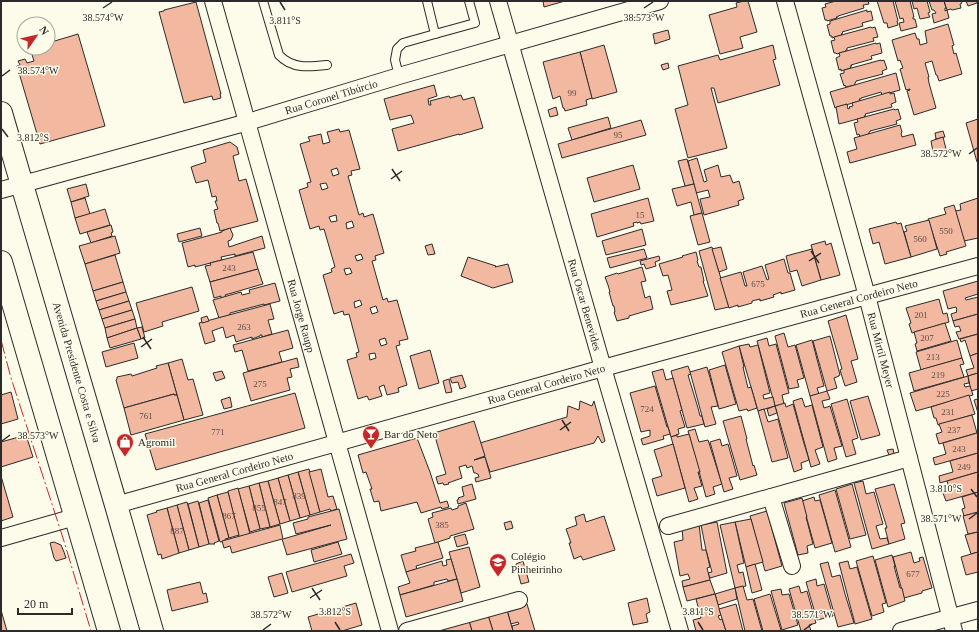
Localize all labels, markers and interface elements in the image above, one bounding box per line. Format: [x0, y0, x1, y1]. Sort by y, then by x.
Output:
text: 38.574°W [83, 12, 124, 23]
text: 38.573°W [624, 12, 665, 23]
text: 3.811°S [269, 15, 301, 26]
north arrow [16, 16, 56, 56]
text: N [37, 24, 52, 37]
text: 38.574°W [18, 65, 59, 76]
street label: Rua Coronel Tibúrcio [283, 77, 379, 116]
house number: 99 [568, 88, 577, 98]
house number: 95 [614, 130, 623, 140]
text: 3.812°S [17, 132, 49, 143]
text: 38.572°W [921, 148, 962, 159]
house number: 15 [636, 210, 645, 220]
house number: 550 [939, 226, 953, 236]
house number: 560 [913, 234, 927, 244]
street label: Rua Oscar Benevides [566, 258, 604, 352]
house number: 243 [222, 263, 236, 273]
street label: Rua General Cordeiro Neto [799, 276, 919, 320]
street label: Rua Jorge Raupp [285, 278, 318, 354]
house number: 675 [751, 279, 765, 289]
street label: Avenida Presidente Costa e Silva [51, 300, 103, 444]
house number: 201 [914, 310, 928, 320]
street label: Rua Mirtil Meyer [865, 311, 897, 389]
house number: 263 [237, 322, 251, 332]
house number: 207 [920, 333, 934, 343]
house number: 213 [926, 352, 940, 362]
street label: Rua General Cordeiro Neto [486, 362, 607, 406]
house number: 219 [931, 370, 945, 380]
house number: 275 [253, 379, 267, 389]
house number: 225 [936, 389, 950, 399]
house number: 724 [640, 404, 654, 414]
house number: 231 [941, 407, 955, 417]
house number: 761 [139, 411, 153, 421]
bar icon: Bar do Neto [361, 424, 381, 449]
house number: 237 [947, 425, 961, 435]
house number: 771 [211, 427, 225, 437]
place label: Bar do Neto [384, 428, 438, 440]
text: 38.573°W [18, 430, 59, 441]
shop icon: Agromil [115, 432, 135, 457]
place label: Agromil [138, 436, 175, 448]
house number: 243 [952, 444, 966, 454]
street label: Rua General Cordeiro Neto [174, 449, 295, 494]
house number: 249 [957, 462, 971, 472]
text: 3.810°S [930, 483, 962, 494]
house number: 839 [292, 491, 306, 501]
house number: 847 [273, 497, 287, 507]
house number: 855 [252, 503, 266, 513]
house number: 867 [222, 511, 236, 521]
text: 38.571°W [921, 513, 962, 524]
house number: 385 [435, 520, 449, 530]
house number: 887 [170, 526, 184, 536]
place label: Colégio Pinheirinho [511, 550, 563, 575]
school or university icon: Colégio Pinheirinho [488, 552, 508, 577]
house number: 677 [906, 569, 920, 579]
scale bar [18, 590, 72, 616]
text: 20 m [24, 597, 49, 611]
text: 3.812°S [319, 606, 351, 617]
text: 3.811°S [682, 606, 714, 617]
text: 38.572°W [251, 609, 292, 620]
text: 38.571°W [792, 609, 833, 620]

